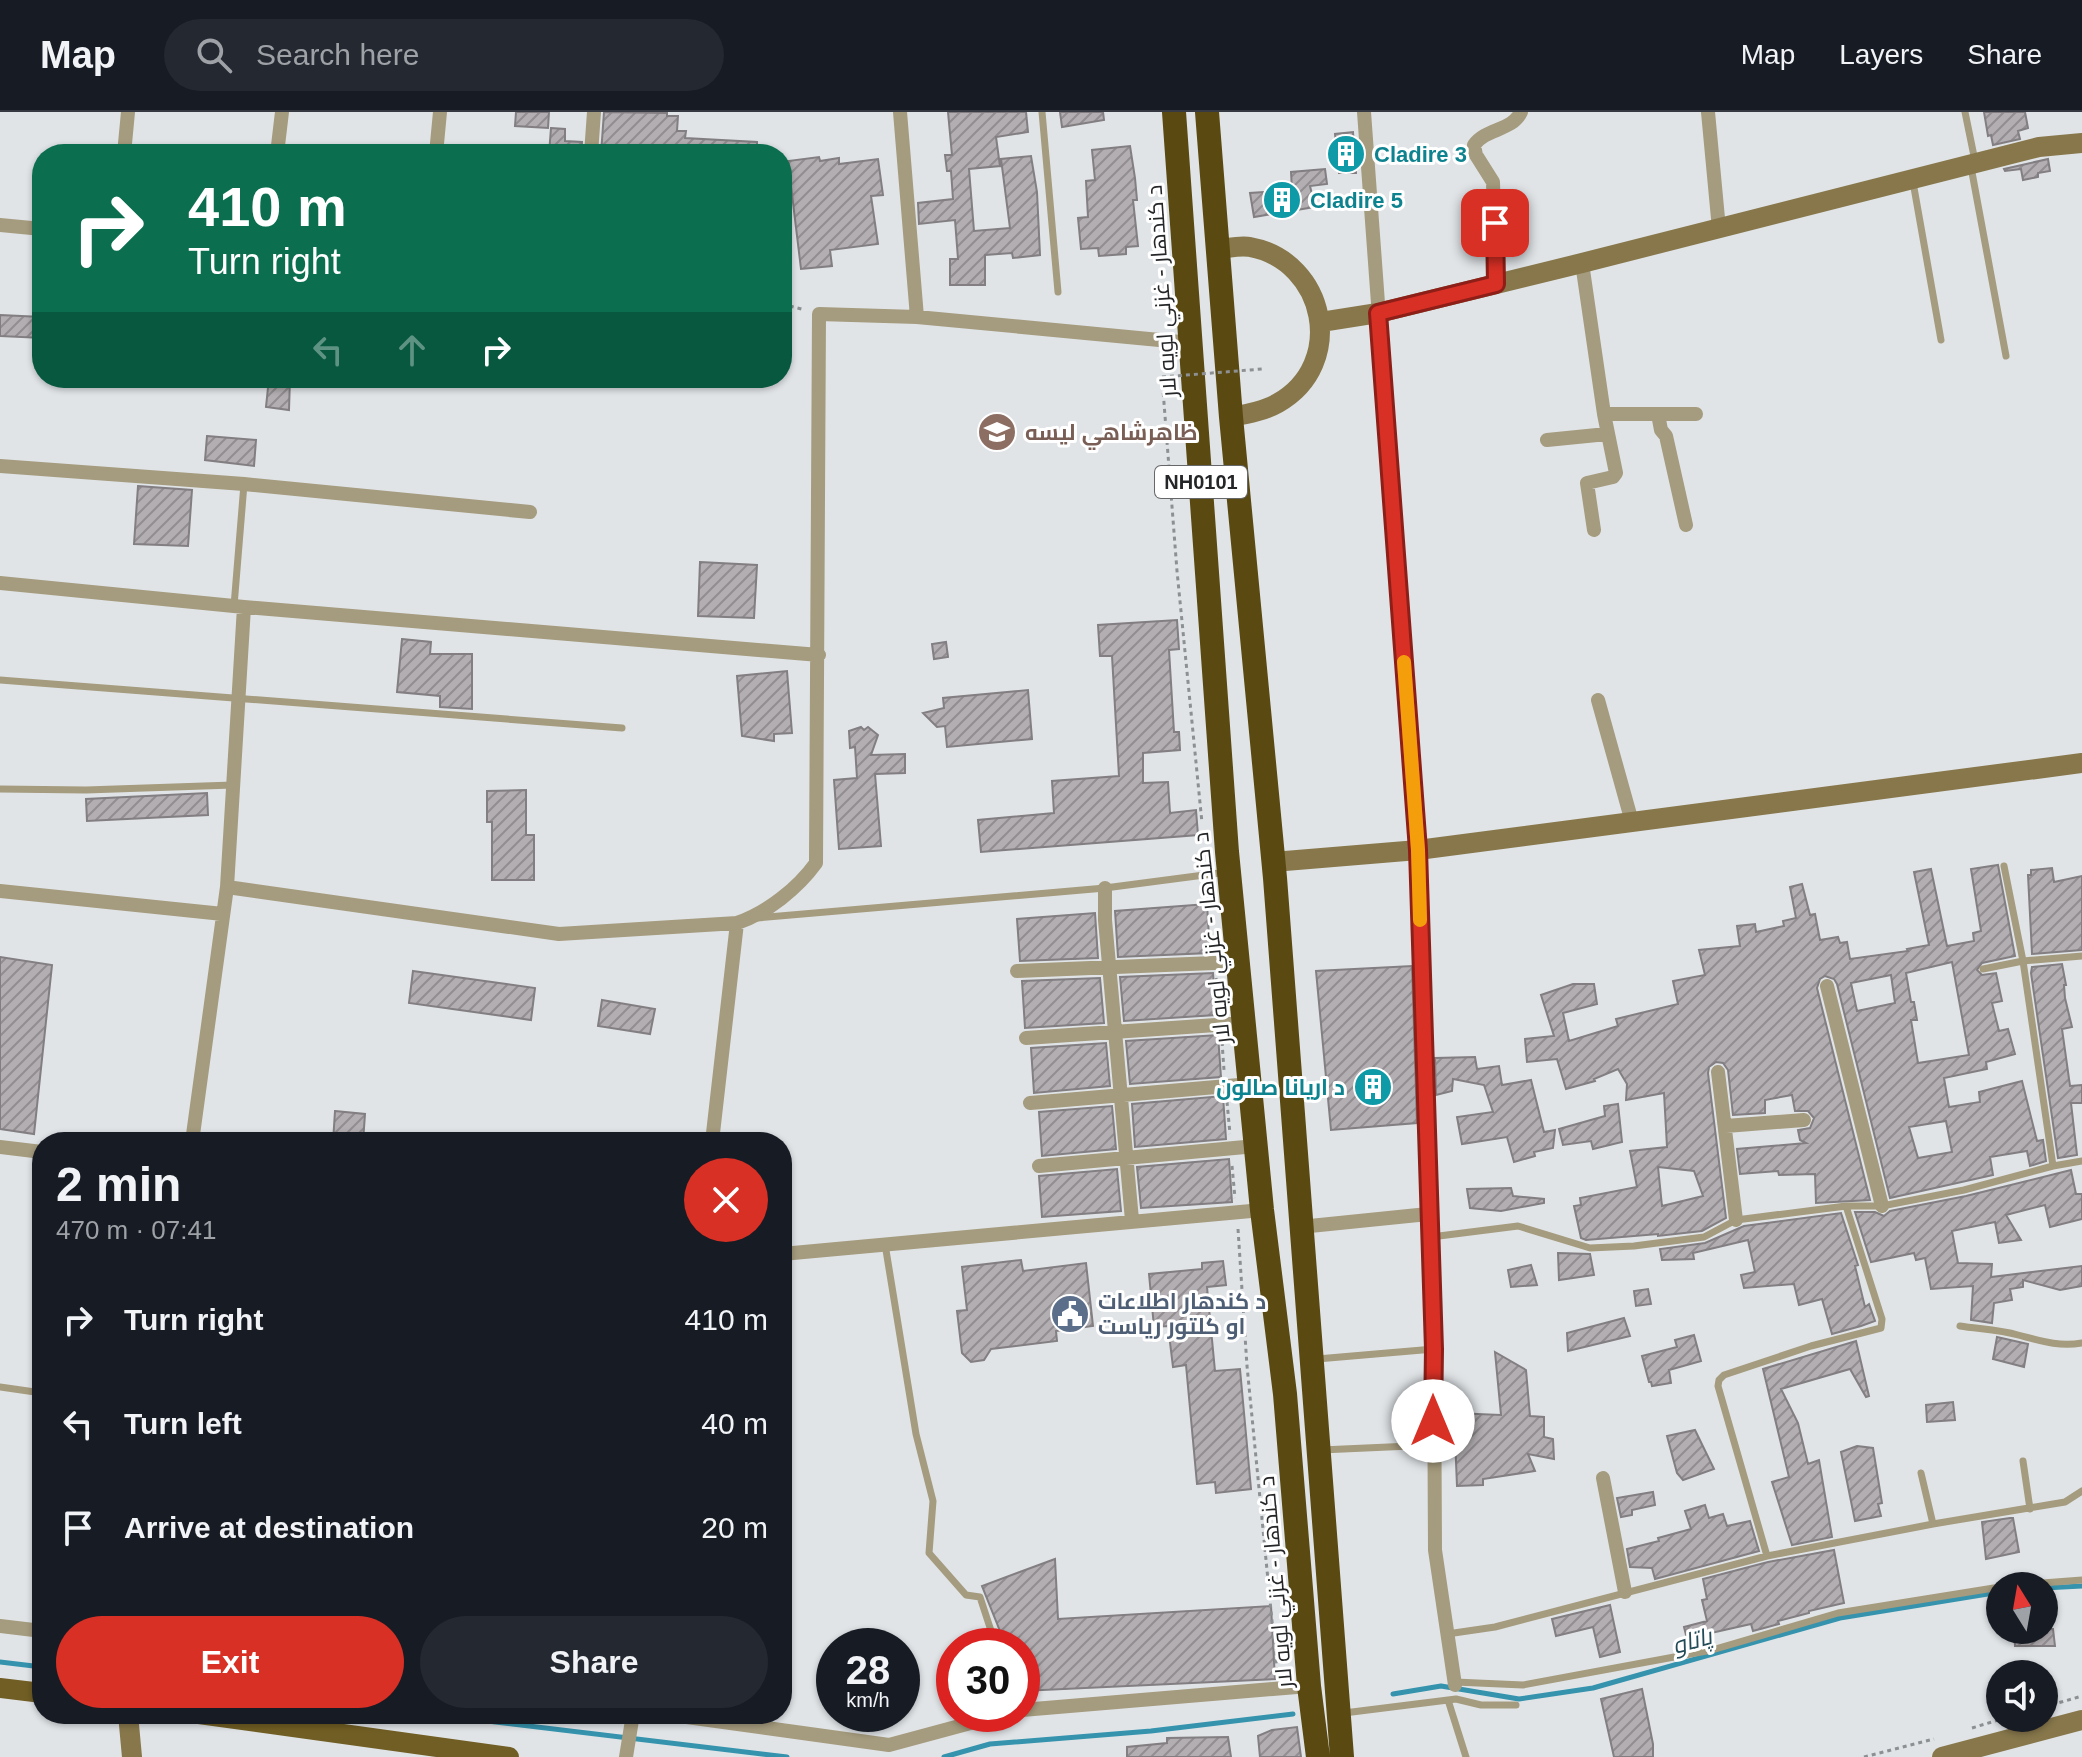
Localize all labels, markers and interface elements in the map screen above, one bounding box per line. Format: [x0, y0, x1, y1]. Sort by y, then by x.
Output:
search box [164, 19, 724, 91]
icon: search [192, 33, 236, 77]
text: Map [40, 34, 116, 76]
text: Search here [256, 38, 419, 71]
text: Map [1741, 39, 1795, 70]
text: Layers [1839, 39, 1923, 70]
text: Share [1967, 39, 2042, 70]
building icon: Cladire 3 [1325, 133, 1367, 175]
place label: Cladire 3 [1374, 142, 1467, 167]
text: 410 m [188, 175, 347, 238]
icon: right [56, 176, 160, 280]
building icon: Cladire 5 [1261, 179, 1303, 221]
street label: د کندهار - غزني لويه لار [1142, 184, 1186, 400]
place label: Cladire 5 [1310, 188, 1403, 213]
pin [1461, 189, 1529, 257]
icon: arrive [1473, 201, 1517, 245]
text: Turn right [188, 241, 341, 282]
icon: left [306, 328, 350, 372]
icon: ahead [390, 328, 434, 372]
icon: right [474, 328, 518, 372]
school or university icon: ظاهرشاهي لیسه [976, 411, 1018, 453]
place label: ظاهرشاهي لیسه [1025, 420, 1198, 450]
road number: NH0101 [1155, 466, 1247, 498]
street label: د کندهار - غزني لويه لار [1188, 831, 1239, 1047]
building icon: د اریانا صالون [1352, 1066, 1394, 1108]
place label: د اریانا صالون [1216, 1075, 1345, 1101]
text: 2 min [56, 1158, 181, 1211]
button: close [684, 1158, 768, 1242]
text: 470 m · 07:41 [56, 1215, 216, 1245]
place label: د کندهار اطلاعات او کلتور رياست [1098, 1289, 1266, 1340]
public building icon: د کندهار اطلاعات او کلتور رياست [1049, 1293, 1091, 1335]
icon: right [56, 1298, 100, 1342]
text: Turn right [124, 1303, 263, 1336]
text: 410 m [685, 1303, 768, 1336]
position arrow [1391, 1379, 1475, 1463]
icon: left [56, 1402, 100, 1446]
text: Turn left [124, 1407, 242, 1440]
text: 40 m [701, 1407, 768, 1440]
street label: د کندهار - غزني لويه لار [1254, 1475, 1301, 1691]
icon: arrive [56, 1506, 100, 1550]
text: Arrive at destination [124, 1511, 414, 1544]
text: 20 m [701, 1511, 768, 1544]
north arrow [1986, 1572, 2058, 1644]
map controls [1986, 1572, 2058, 1732]
button: Exit [56, 1616, 404, 1708]
button: Share [420, 1616, 768, 1708]
water label: پاتاو [1669, 1622, 1717, 1662]
speed limit sign: 30 [936, 1628, 1040, 1732]
text: 28 [846, 1648, 890, 1692]
button: sound [1986, 1660, 2058, 1732]
text: km/h [846, 1689, 890, 1711]

